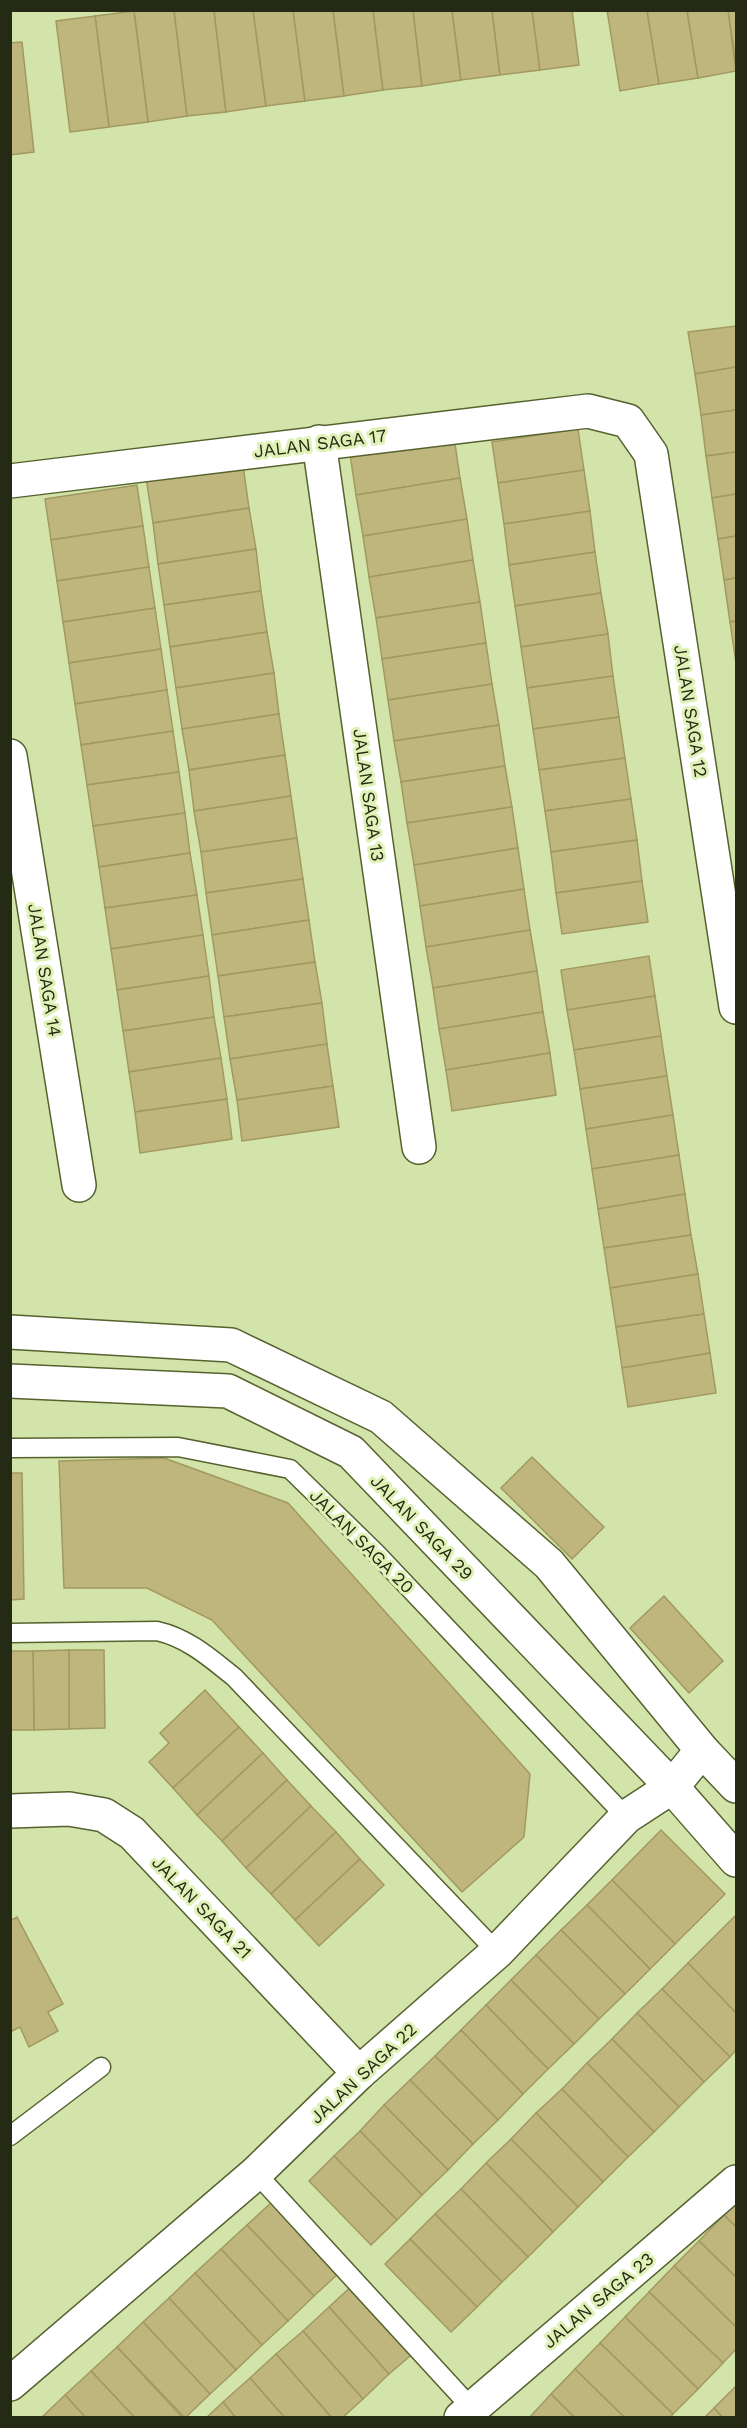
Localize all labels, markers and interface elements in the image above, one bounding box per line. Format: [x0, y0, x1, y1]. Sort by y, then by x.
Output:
street label: JALAN SAGA 17 [252, 424, 388, 462]
street label: JALAN SAGA 12 [670, 643, 712, 779]
street label: JALAN SAGA 13 [349, 727, 389, 863]
street label: JALAN SAGA 14 [24, 902, 66, 1038]
street label: JALAN SAGA 29 [366, 1470, 478, 1584]
street label: JALAN SAGA 20 [306, 1485, 418, 1597]
street label: JALAN SAGA 21 [148, 1851, 256, 1963]
street label: JALAN SAGA 22 [305, 2018, 421, 2128]
street label: JALAN SAGA 23 [538, 2248, 658, 2352]

